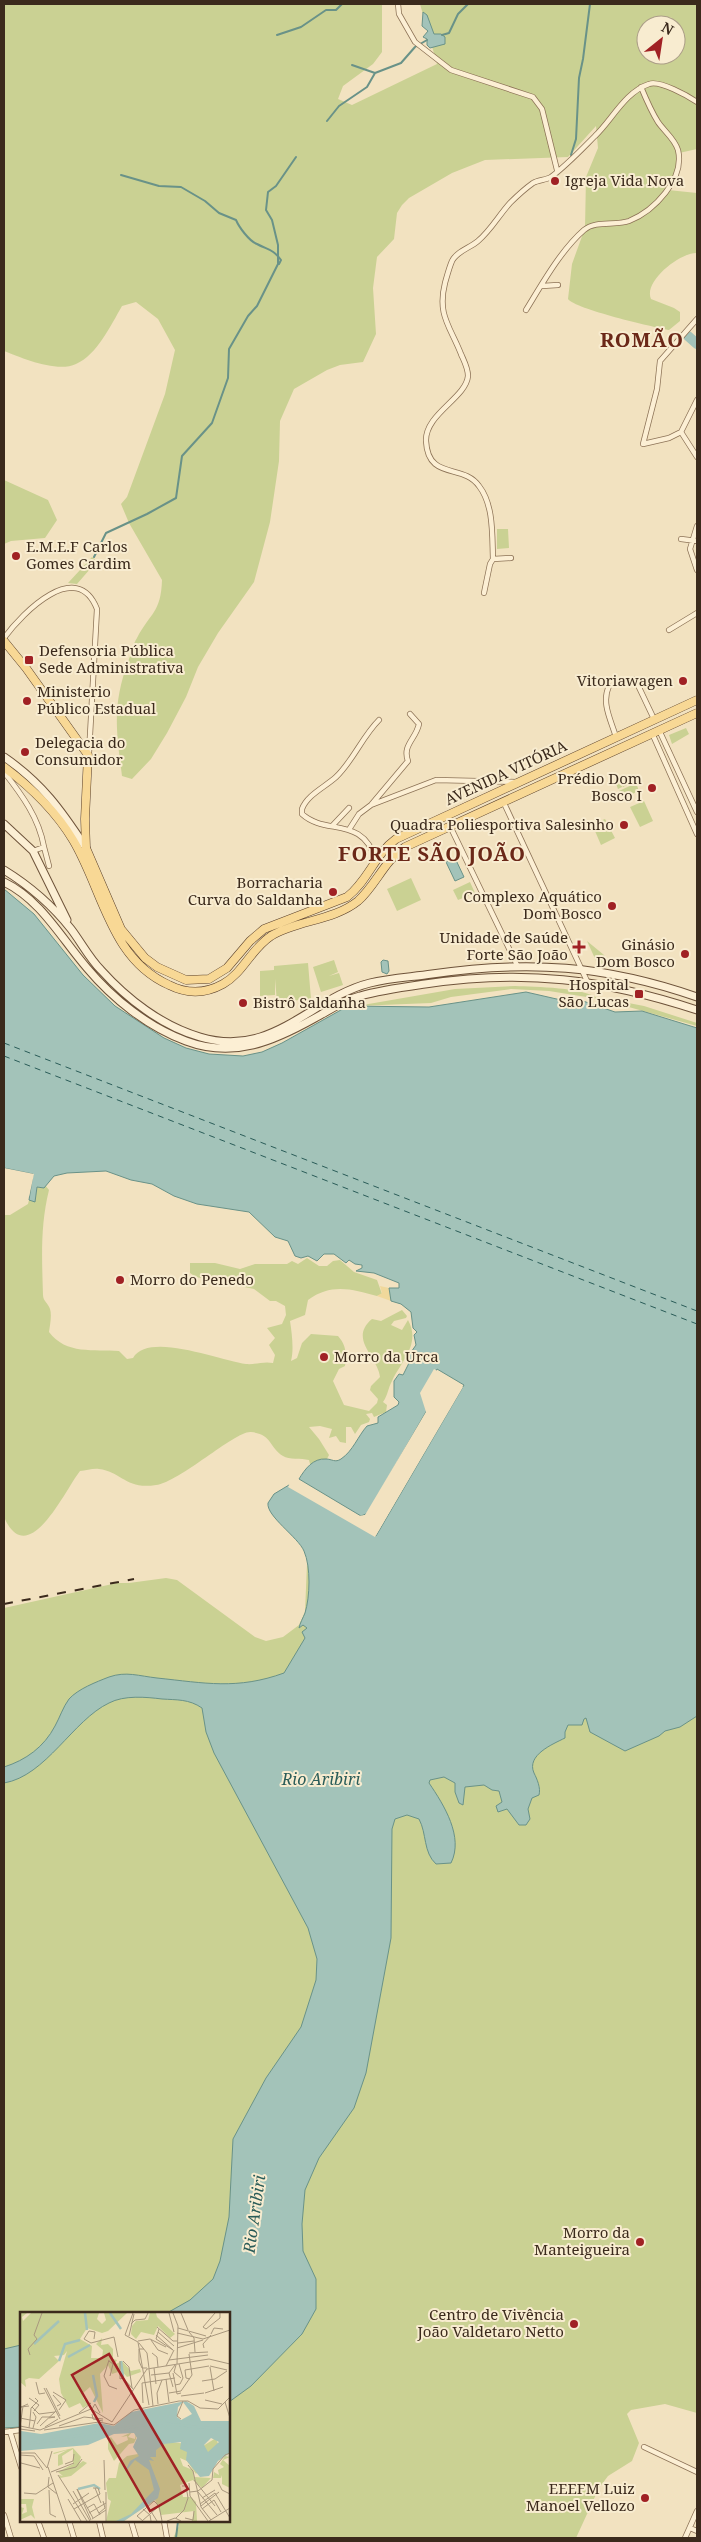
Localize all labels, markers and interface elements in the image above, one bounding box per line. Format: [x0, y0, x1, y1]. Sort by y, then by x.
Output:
north arrow [636, 15, 686, 65]
text: N [658, 17, 677, 39]
place label: Igreja Vida Nova [565, 170, 684, 190]
marker: Igreja Vida Nova [549, 175, 561, 187]
district label: ROMÃO [600, 326, 684, 353]
place label: E.M.E.F Carlos Gomes Cardim [26, 536, 131, 573]
marker: E.M.E.F Carlos Gomes Cardim [10, 550, 22, 562]
place label: Defensoria Pública Sede Administrativa [39, 640, 184, 677]
marker: Defensoria Pública Sede Administrativa [23, 654, 35, 666]
place label: Vitoriawagen [577, 670, 673, 690]
marker: Vitoriawagen [677, 675, 689, 687]
place label: Ministerio Público Estadual [37, 681, 156, 718]
marker: Ministerio Público Estadual [21, 695, 33, 707]
place label: Delegacia do Consumidor [35, 732, 126, 769]
street label: AVENIDA VITÓRIA [441, 735, 570, 809]
marker: Delegacia do Consumidor [19, 746, 31, 758]
place label: Prédio Dom Bosco I [558, 768, 642, 805]
marker: Prédio Dom Bosco I [646, 782, 658, 794]
place label: Quadra Poliesportiva Salesinho [390, 814, 614, 834]
marker: Quadra Poliesportiva Salesinho [618, 819, 630, 831]
district label: FORTE SÃO JOÃO [338, 840, 526, 867]
place label: Borracharia Curva do Saldanha [188, 872, 323, 909]
marker: Borracharia Curva do Saldanha [327, 886, 339, 898]
place label: Complexo Aquático Dom Bosco [463, 886, 602, 923]
marker: Complexo Aquático Dom Bosco [606, 900, 618, 912]
place label: Unidade de Saúde Forte São João [439, 927, 568, 964]
place label: Ginásio Dom Bosco [596, 934, 675, 971]
marker: Unidade de Saúde Forte São João [572, 940, 586, 954]
marker: Ginásio Dom Bosco [679, 948, 691, 960]
place label: Hospital São Lucas [558, 974, 629, 1011]
marker: Hospital São Lucas [633, 988, 645, 1000]
place label: Bistrô Saldanha [253, 992, 366, 1012]
marker: Bistrô Saldanha [237, 997, 249, 1009]
place label: Morro do Penedo [130, 1269, 254, 1289]
marker: Morro do Penedo [114, 1274, 126, 1286]
place label: Morro da Urca [334, 1346, 439, 1366]
marker: Morro da Urca [318, 1351, 330, 1363]
water label: Rio Aribiri [281, 1768, 360, 1790]
water label: Rio Aribiri [237, 2173, 270, 2255]
place label: Morro da Manteigueira [534, 2222, 630, 2259]
marker: Morro da Manteigueira [634, 2236, 646, 2248]
place label: Centro de Vivência João Valdetaro Netto [416, 2304, 564, 2341]
inset map [20, 2312, 230, 2522]
marker: Centro de Vivência João Valdetaro Netto [568, 2318, 580, 2330]
place label: EEEFM Luiz Manoel Vellozo [526, 2478, 635, 2515]
marker: EEEFM Luiz Manoel Vellozo [639, 2492, 651, 2504]

